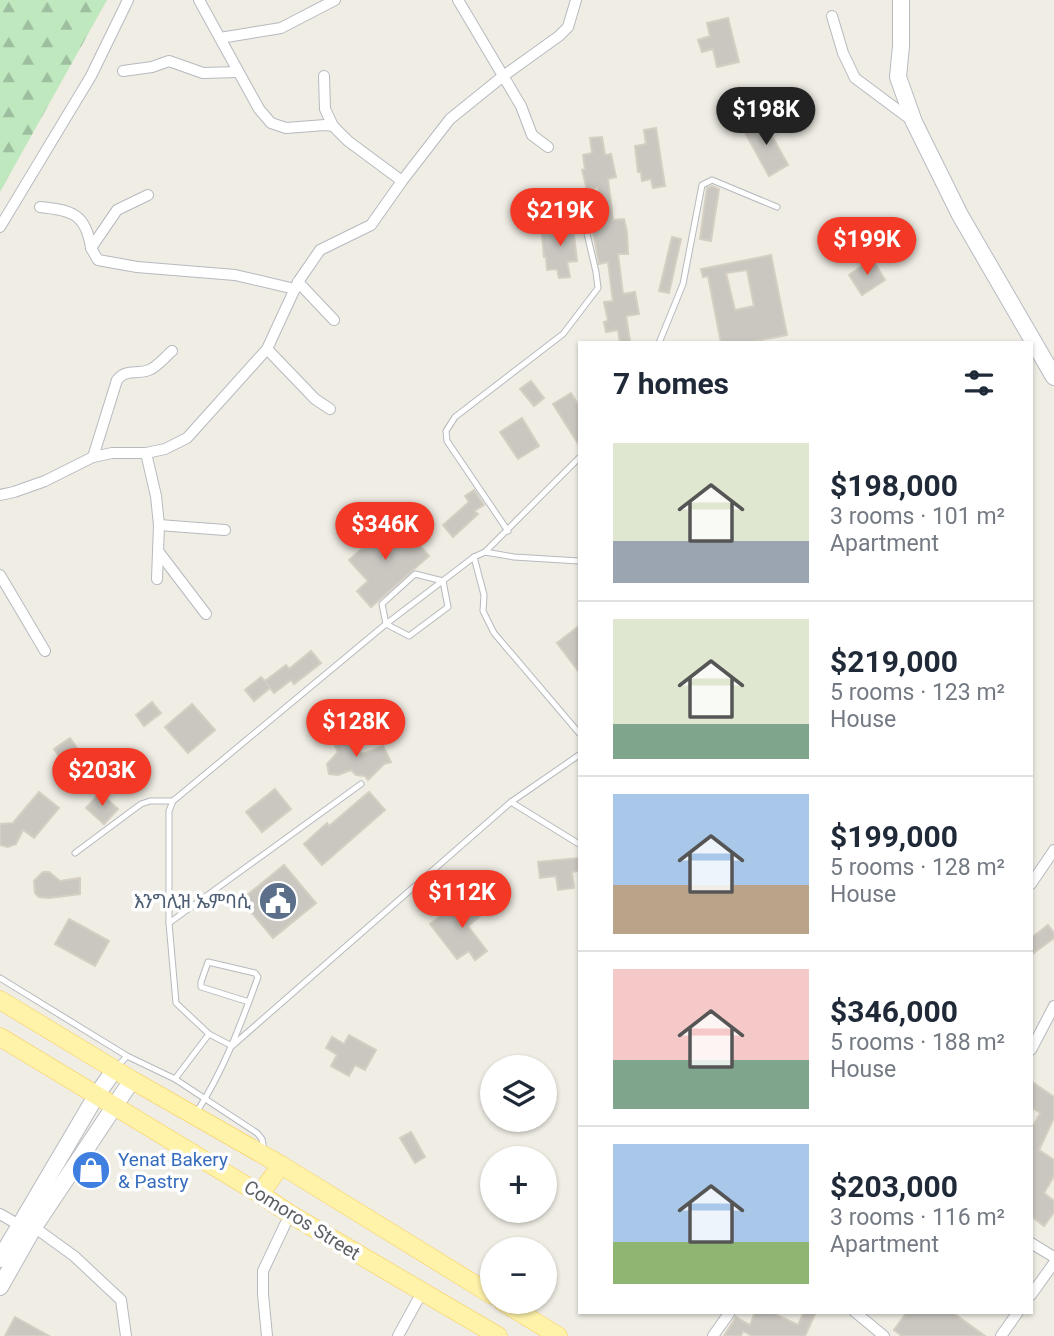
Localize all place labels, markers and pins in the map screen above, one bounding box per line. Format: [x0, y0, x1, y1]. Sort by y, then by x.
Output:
pin: $198K [717, 88, 815, 147]
pin: $219K [511, 188, 609, 248]
pin: $199K [818, 218, 916, 277]
pin: $346K [336, 503, 434, 562]
pin: $128K [307, 700, 405, 759]
pin: $203K [53, 748, 151, 808]
pin: $112K [413, 870, 511, 930]
public building icon: እንግሊዝ ኤምባሲ [257, 880, 299, 922]
place label: እንግሊዝ ኤምባሲ [134, 890, 251, 913]
place label: Yenat Bakery & Pastry [118, 1148, 228, 1193]
shop icon: Yenat Bakery & Pastry [70, 1149, 112, 1191]

